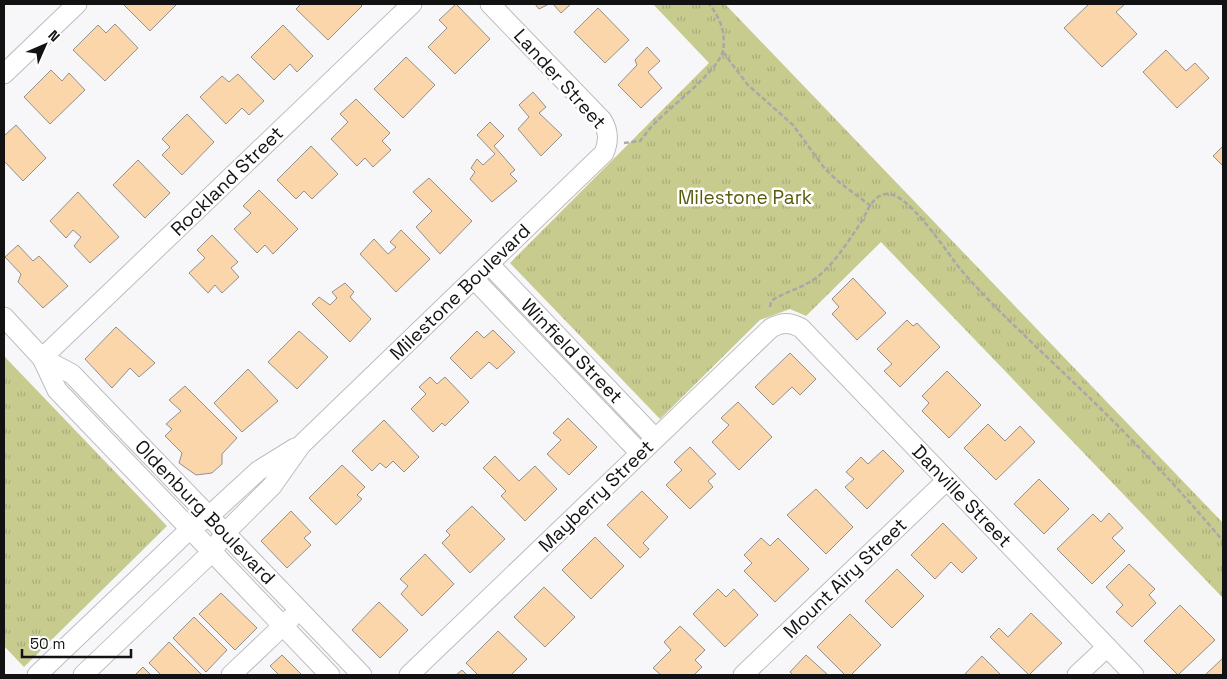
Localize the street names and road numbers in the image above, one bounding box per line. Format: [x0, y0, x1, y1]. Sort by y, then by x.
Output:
street label: Lander Street [508, 24, 612, 134]
street label: Rockland Street [165, 121, 289, 241]
street label: Milestone Boulevard [384, 218, 536, 366]
street label: Winfield Street [516, 293, 628, 409]
street label: Oldenburg Boulevard [129, 434, 281, 590]
street label: Mayberry Street [533, 435, 659, 557]
street label: Danville Street [907, 439, 1017, 553]
street label: Mount Airy Street [778, 512, 912, 644]

